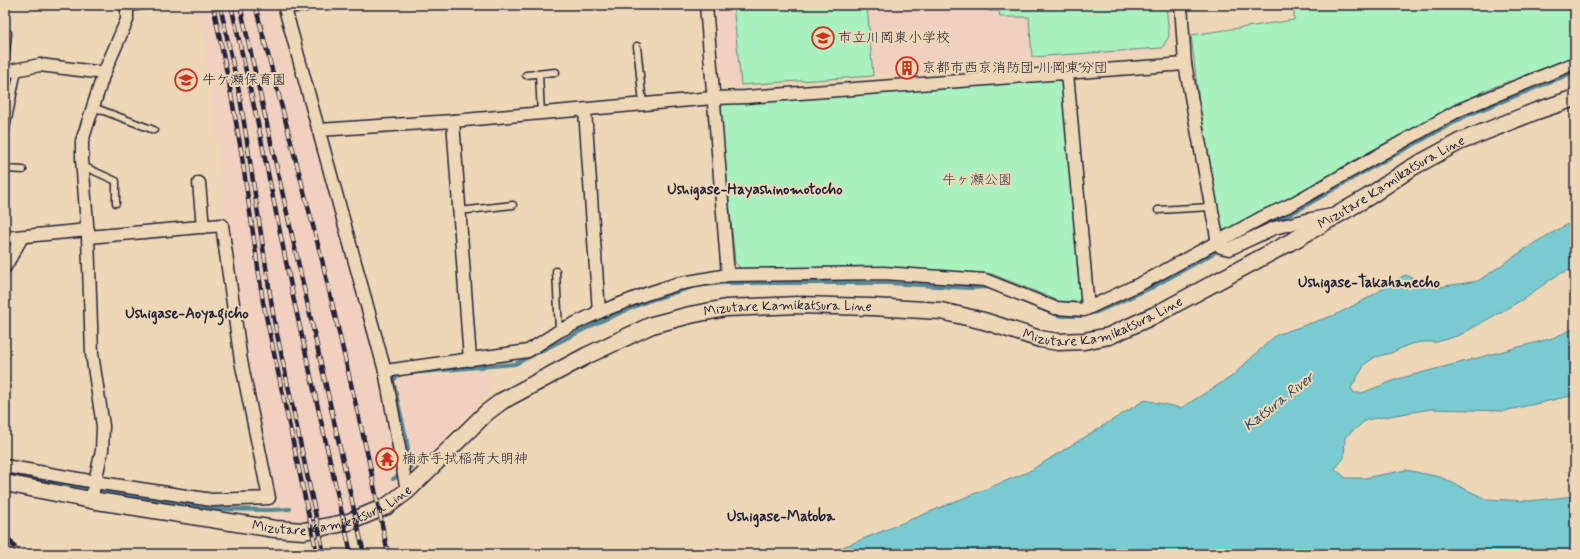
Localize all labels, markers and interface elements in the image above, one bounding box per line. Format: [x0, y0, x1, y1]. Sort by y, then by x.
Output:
school or university icon: 市立川岡東小学校 [810, 25, 836, 51]
place label: 市立川岡東小学校 [838, 29, 950, 47]
building icon: 京都市西京消防団 川岡東分団 [894, 55, 920, 81]
place label: 京都市西京消防団 川岡東分団 [922, 59, 1108, 77]
school or university icon: 牛ケ瀬保育園 [173, 67, 199, 93]
place label: 牛ケ瀬保育園 [202, 71, 286, 89]
street label: Mizutare Kamikatsura Line [1315, 132, 1467, 233]
park label: 牛ヶ瀬公園 [942, 171, 1012, 189]
district label: Ushigase-Hayashinomotocho [667, 180, 843, 201]
district label: Ushigase-Takahanecho [1298, 273, 1441, 294]
street label: Mizutare Kamikatsura Line [1020, 293, 1186, 351]
street label: Mizutare Kamikatsura Line [702, 296, 872, 321]
district label: Ushigase-Aoyagicho [125, 304, 249, 326]
water label: Katsura River [1239, 367, 1320, 436]
temple icon: 楠赤手拭稲荷大明神 [374, 446, 400, 472]
place label: 楠赤手拭稲荷大明神 [402, 450, 528, 468]
street label: Mizutare Kamikatsura Line [251, 482, 416, 540]
district label: Ushigase-Matoba [727, 507, 836, 528]

